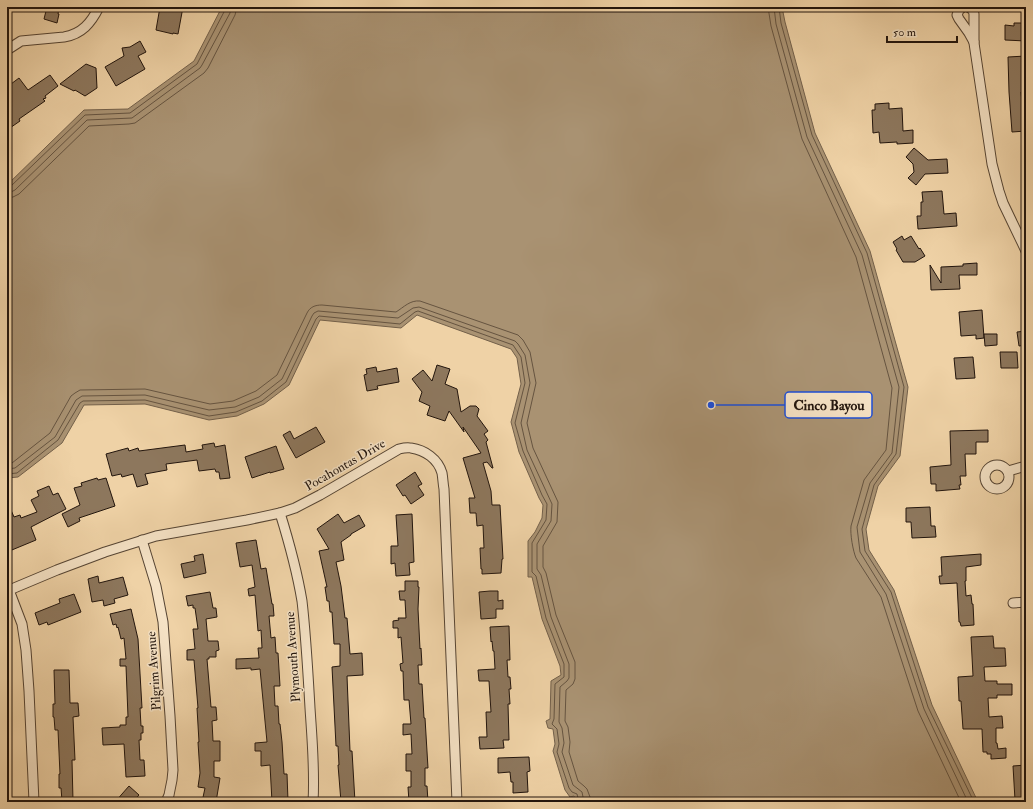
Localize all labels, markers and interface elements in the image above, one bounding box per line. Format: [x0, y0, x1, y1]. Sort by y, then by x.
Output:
scale bar [887, 18, 957, 44]
text: 50 m [893, 25, 917, 40]
callout: Cinco Bayou [785, 392, 872, 418]
text: Cinco Bayou [793, 397, 865, 415]
street label: Pocahontas Drive [302, 435, 389, 495]
street label: Plymouth Avenue [282, 610, 305, 703]
street label: Pilgrim Avenue [143, 630, 165, 711]

